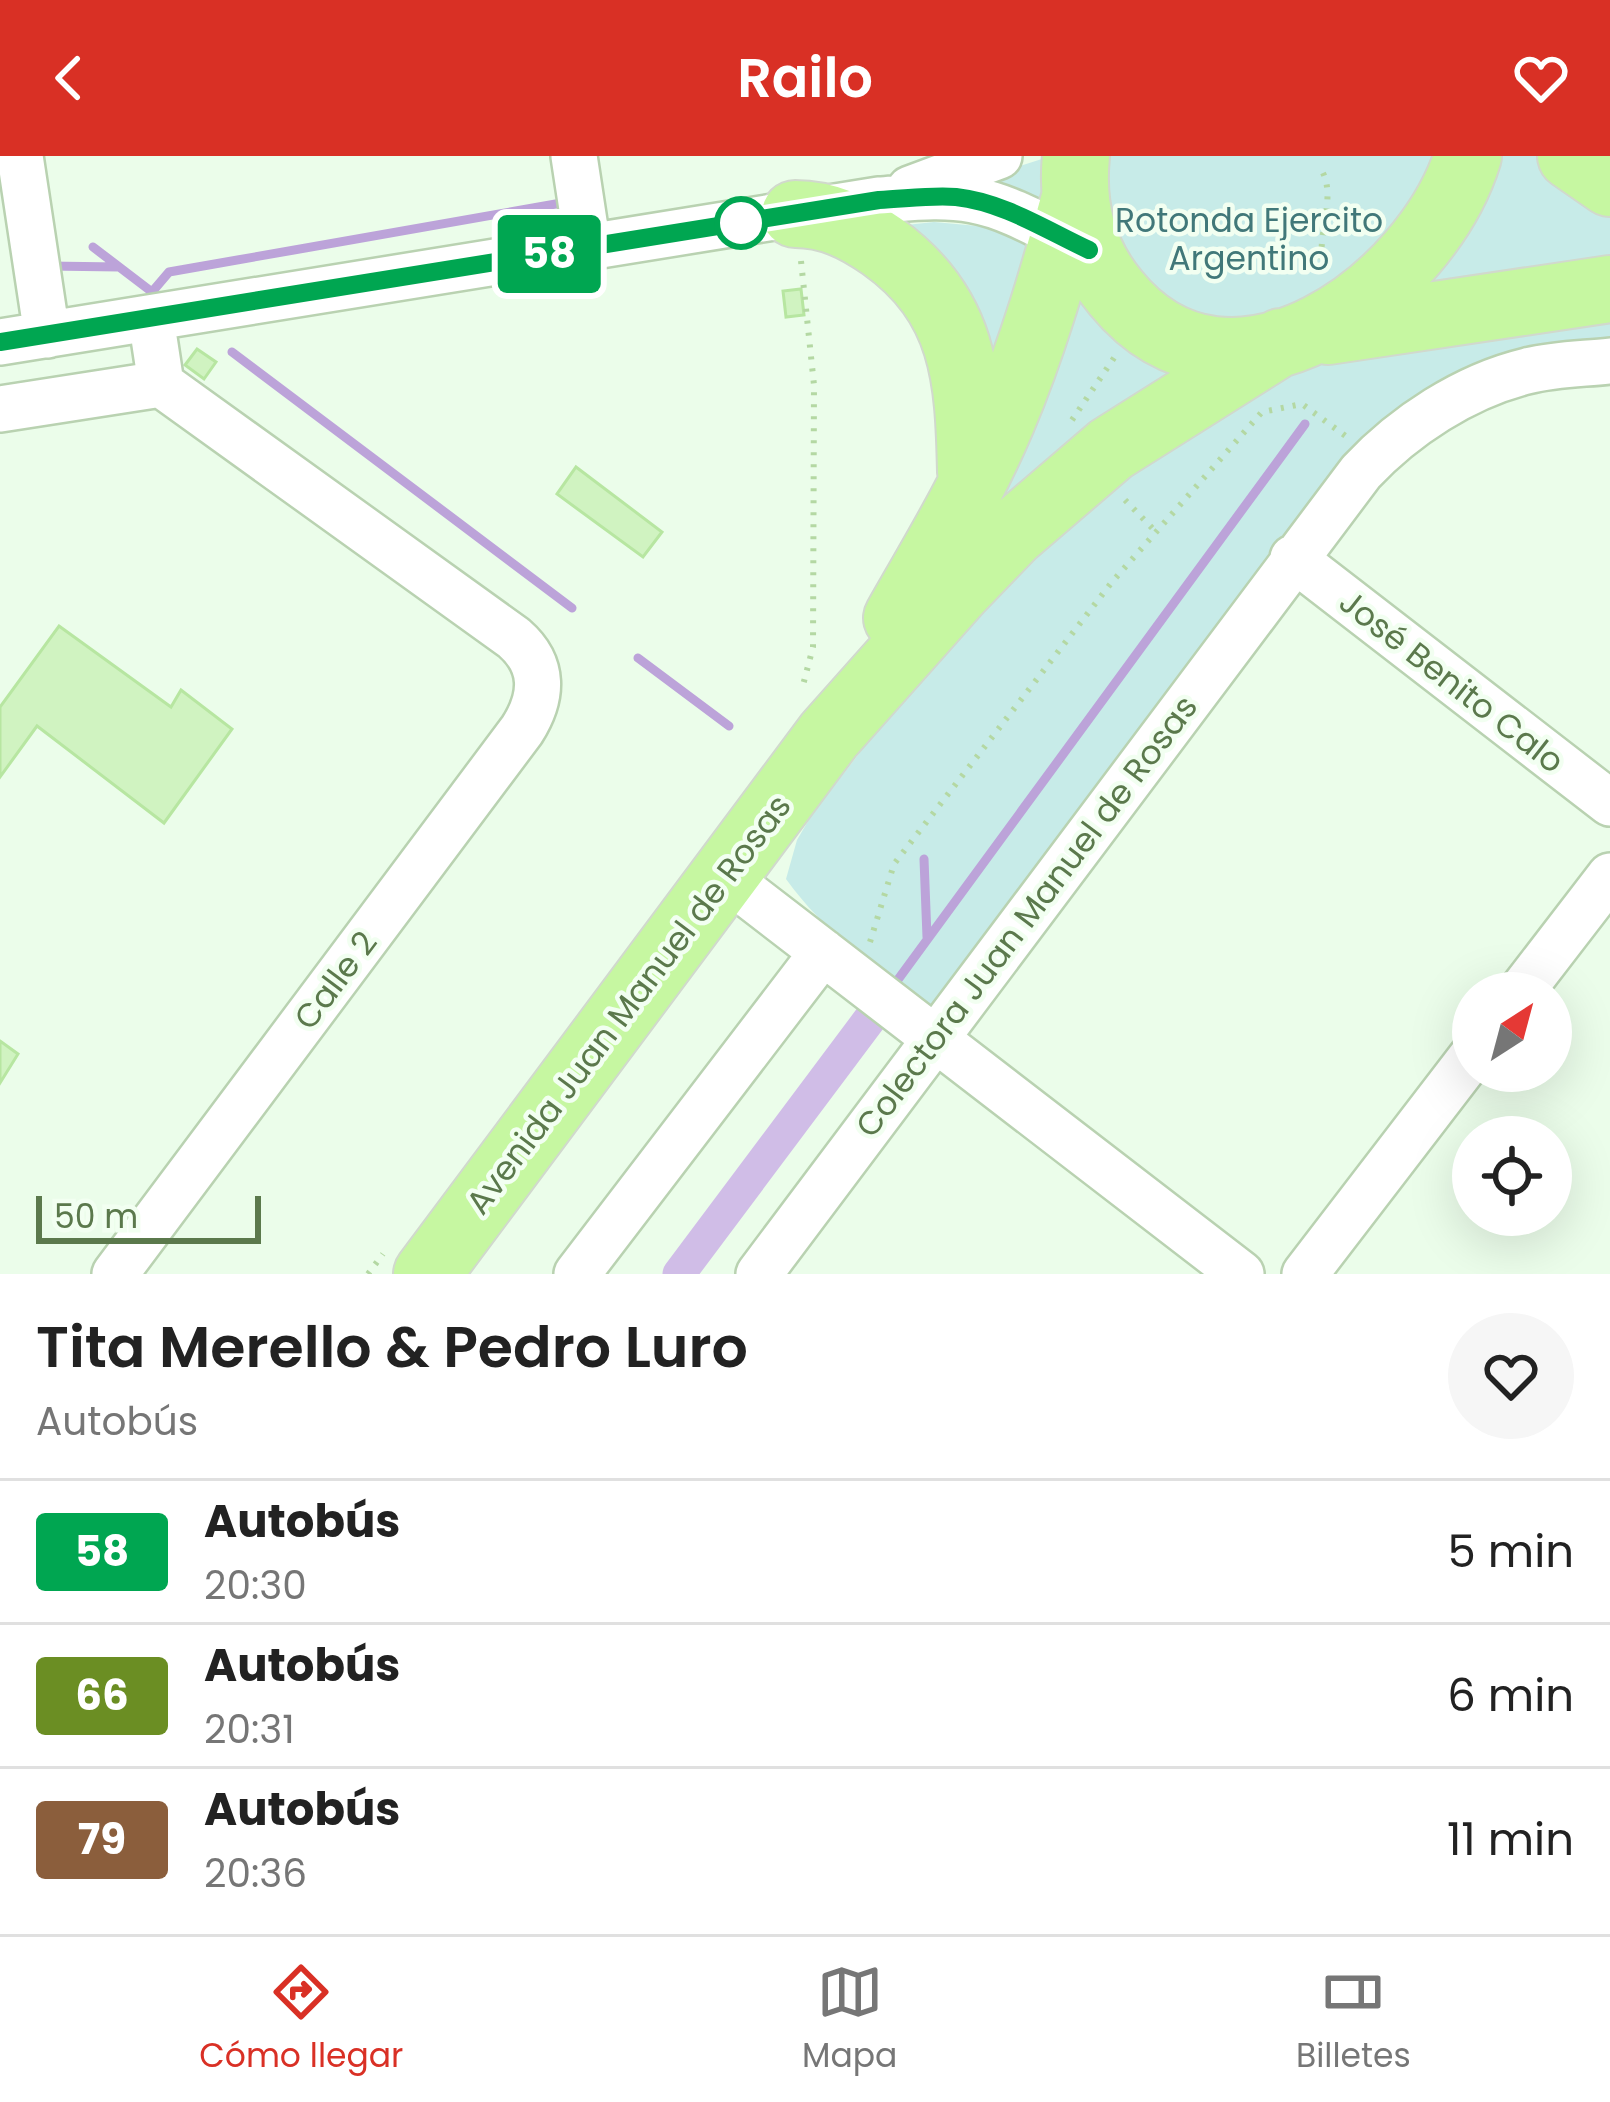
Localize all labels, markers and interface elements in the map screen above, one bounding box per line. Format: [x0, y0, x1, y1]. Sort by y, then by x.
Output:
text: Railo [737, 40, 873, 116]
icon: back [36, 45, 102, 111]
icon: heart [1508, 45, 1574, 111]
park label: Rotonda Ejercito Argentino [1115, 197, 1383, 282]
unlabelled marker [716, 198, 766, 248]
line badge: 58 [495, 215, 603, 293]
text: 58 [522, 224, 576, 283]
street label: José Benito Calo [1329, 579, 1574, 784]
street label: Colectora Juan Manuel de Rosas [844, 686, 1208, 1147]
street label: Avenida Juan Manuel de Rosas [455, 785, 802, 1224]
street label: Calle 2 [283, 921, 388, 1039]
north arrow [1452, 972, 1572, 1092]
map controls [1452, 972, 1572, 1236]
button: locate [1452, 1116, 1572, 1236]
scale bar [36, 1190, 261, 1243]
text: 50 m [54, 1193, 138, 1240]
text: Tita Merello & Pedro Luro [36, 1307, 748, 1387]
button: heart [1448, 1313, 1574, 1439]
text: Autobús [36, 1394, 198, 1449]
text: Autobús [204, 1490, 400, 1553]
text: 5 min [1448, 1520, 1574, 1583]
text: 58 [75, 1522, 129, 1581]
text: 20:30 [204, 1558, 307, 1613]
text: Autobús [204, 1634, 400, 1697]
text: 6 min [1447, 1664, 1574, 1727]
text: 66 [75, 1666, 129, 1725]
text: 20:31 [204, 1702, 295, 1757]
text: Autobús [204, 1778, 400, 1841]
text: 11 min [1447, 1808, 1574, 1871]
text: 79 [78, 1810, 126, 1869]
text: 20:36 [204, 1846, 307, 1901]
tab: Cómo llegar [199, 1959, 403, 2081]
tab: Mapa [802, 1959, 897, 2081]
tab: Billetes [1296, 1959, 1411, 2081]

